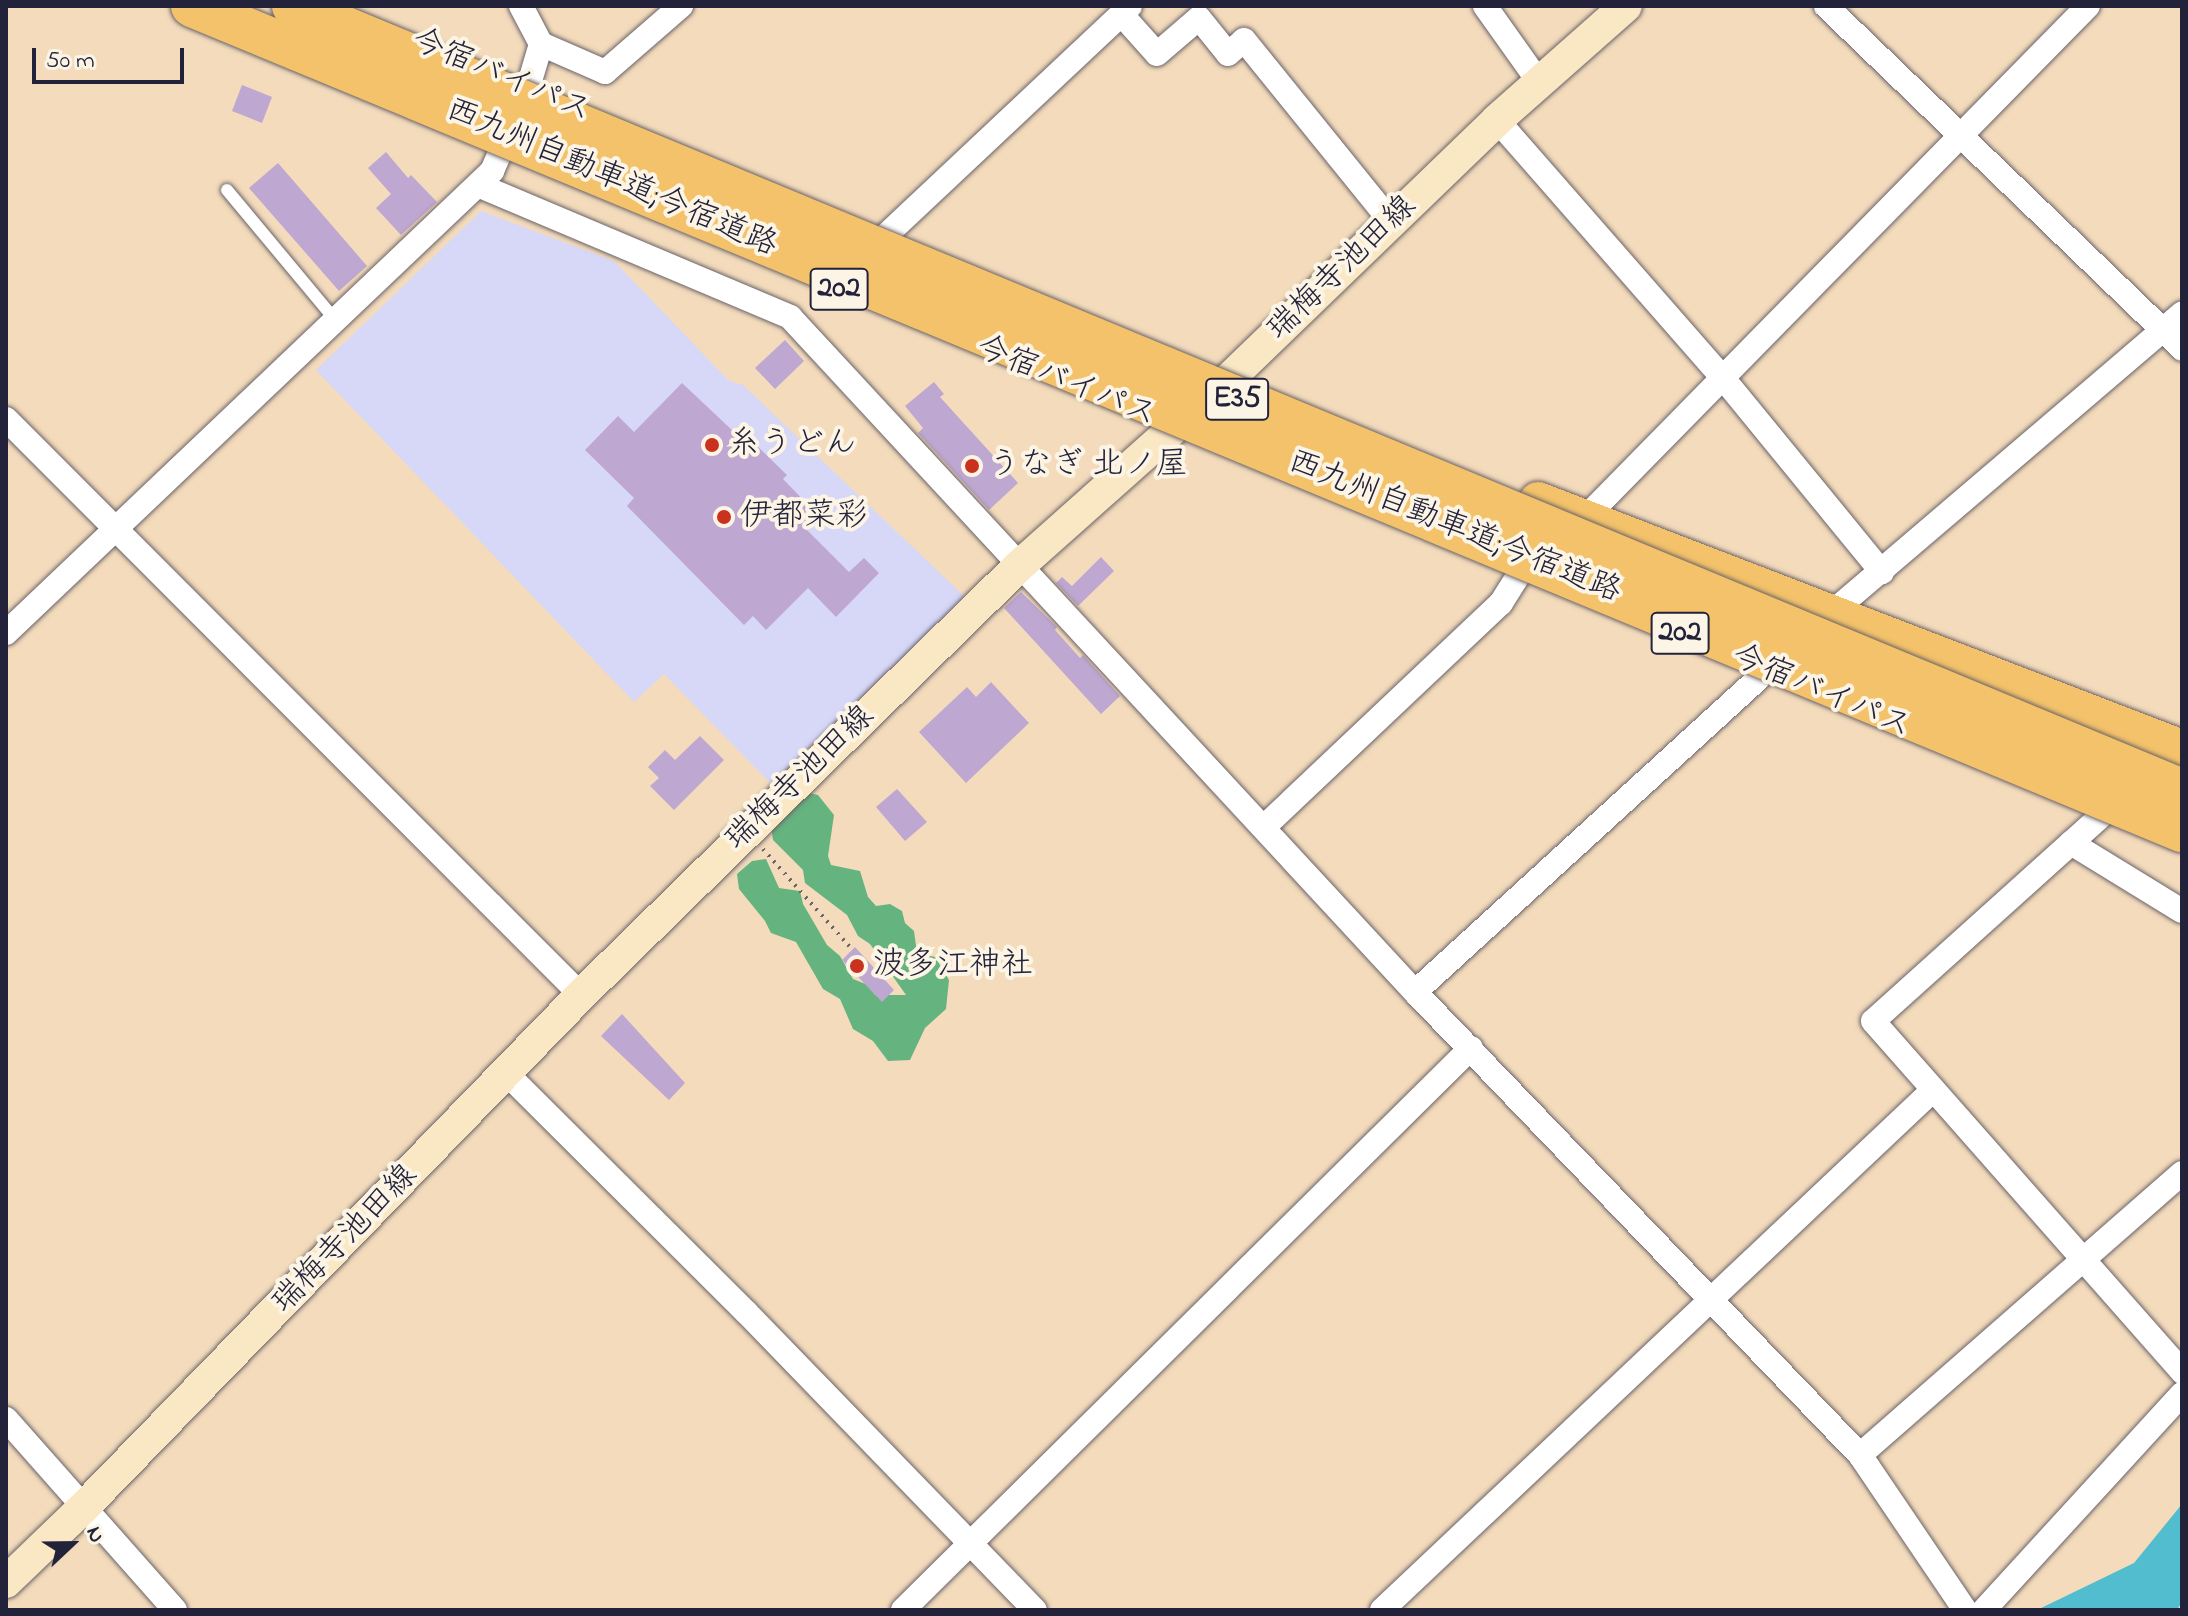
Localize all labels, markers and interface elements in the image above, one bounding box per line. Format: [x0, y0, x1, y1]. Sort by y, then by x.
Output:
street label: 今宿バイパス [405, 22, 597, 132]
scale bar [36, 32, 188, 82]
text: 50 m [46, 44, 95, 79]
street label: 西九州自動車道;今宿道路 [440, 92, 782, 266]
street label: 瑞梅寺池田線 [1261, 189, 1425, 349]
road number: 202 [809, 263, 869, 315]
street label: 今宿バイパス [970, 329, 1162, 437]
road number: E35 [1205, 373, 1269, 425]
place label: 糸うどん [728, 426, 856, 464]
marker: 糸うどん [703, 436, 721, 454]
street label: 西九州自動車道;今宿道路 [1282, 443, 1626, 613]
place label: うなぎ 北ノ屋 [988, 447, 1188, 485]
marker: うなぎ 北ノ屋 [963, 457, 981, 475]
place label: 伊都菜彩 [740, 498, 868, 536]
marker: 伊都菜彩 [715, 508, 733, 526]
road number: 202 [1650, 607, 1710, 659]
street label: 今宿バイパス [1725, 638, 1917, 748]
street label: 瑞梅寺池田線 [719, 699, 883, 859]
place label: 波多江神社 [873, 947, 1033, 985]
marker: 波多江神社 [848, 957, 866, 975]
street label: 瑞梅寺池田線 [266, 1158, 426, 1322]
north arrow [32, 1504, 112, 1584]
text: N [77, 1522, 112, 1548]

